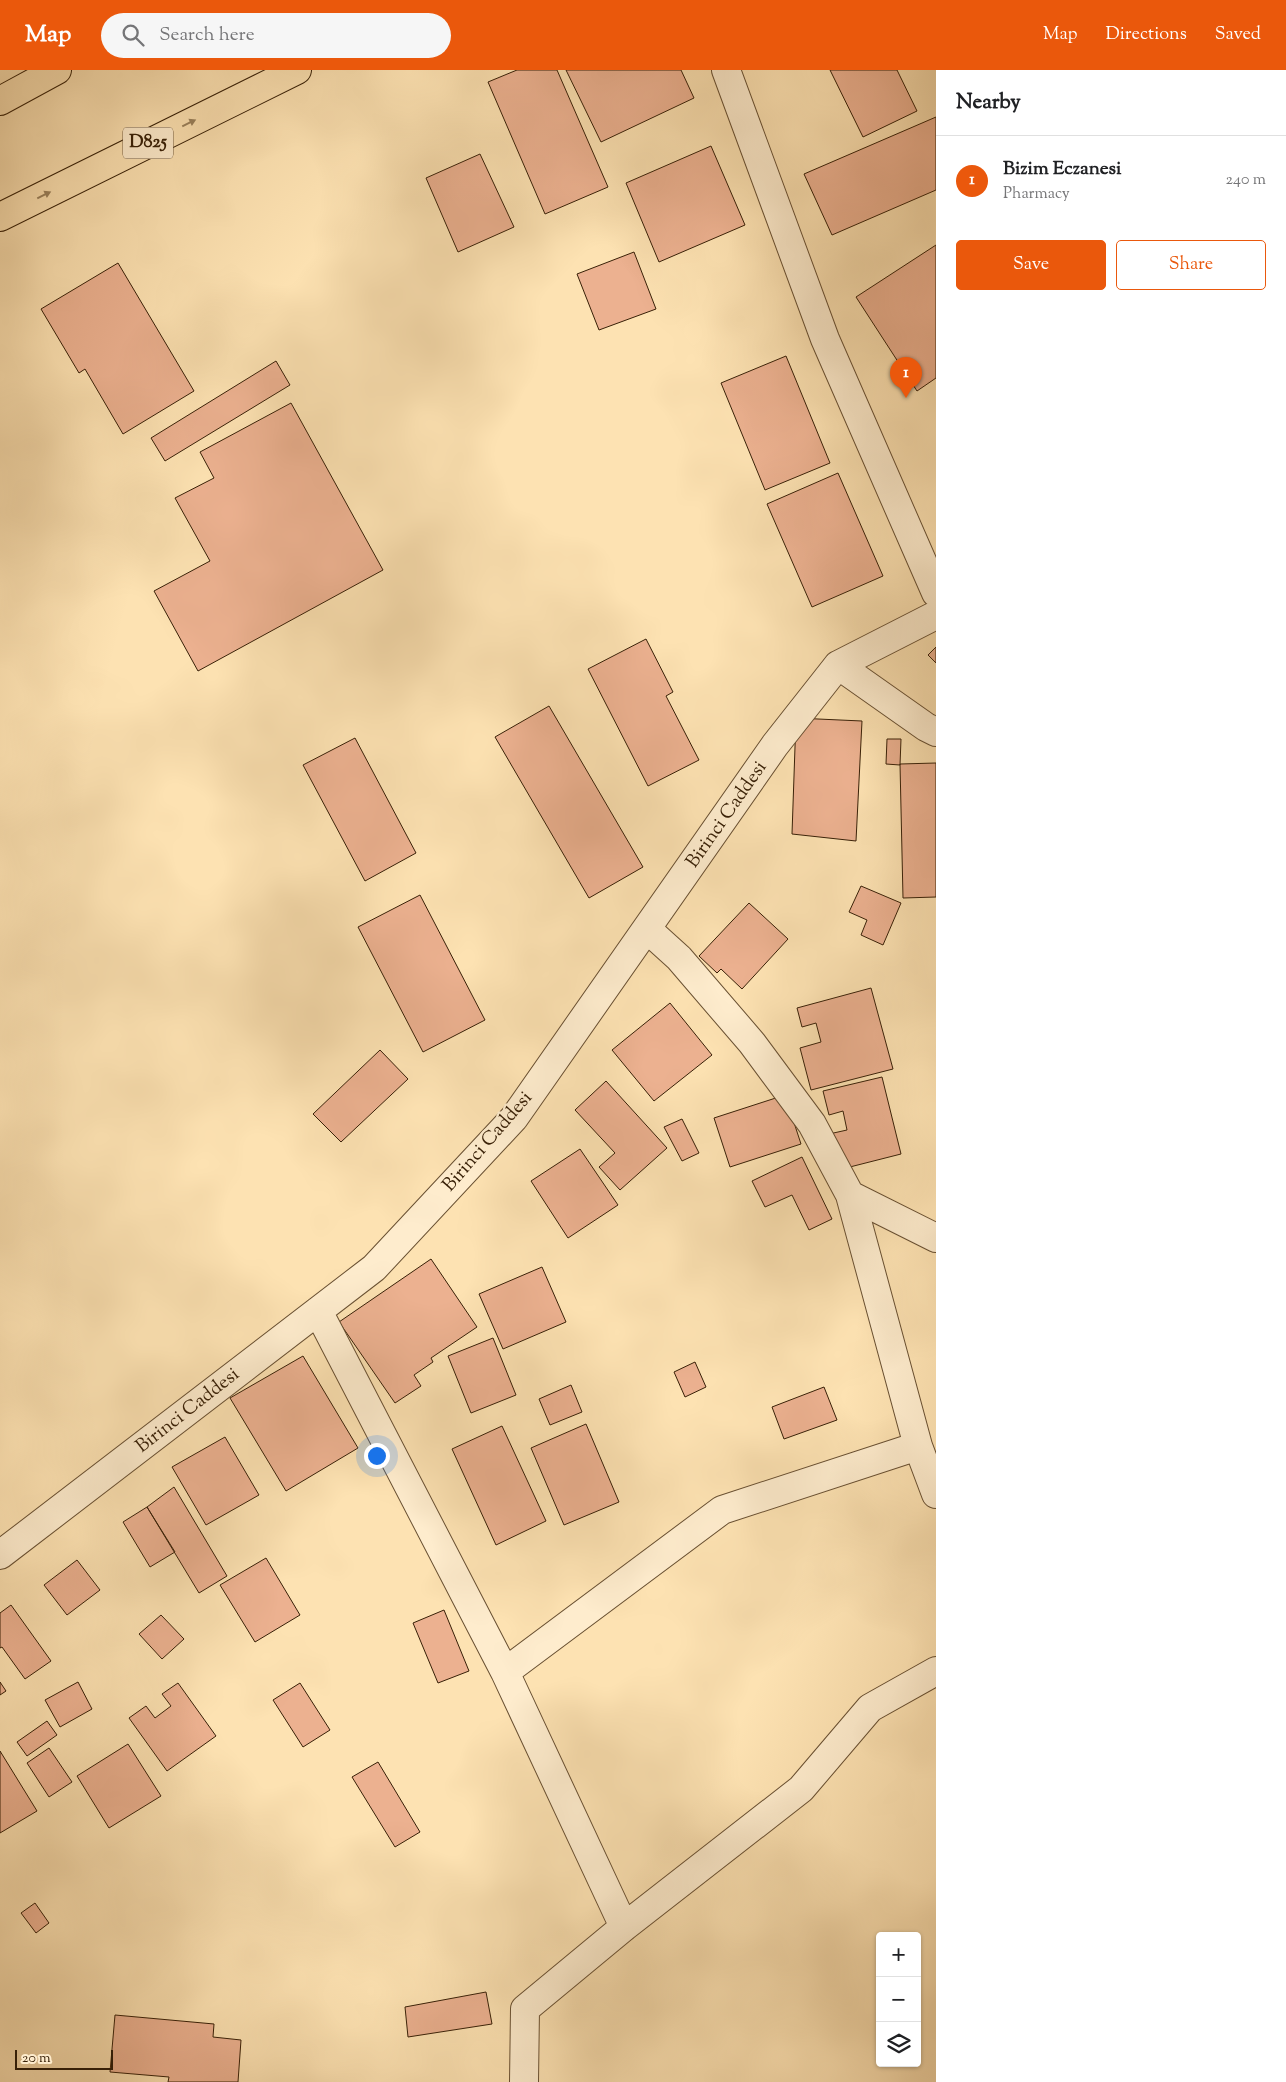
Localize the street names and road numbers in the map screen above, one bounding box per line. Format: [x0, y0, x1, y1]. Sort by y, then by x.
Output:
road number: D825 [123, 128, 173, 158]
street label: Birinci Caddesi [680, 756, 774, 874]
street label: Birinci Caddesi [437, 1086, 539, 1198]
street label: Birinci Caddesi [130, 1362, 246, 1460]

